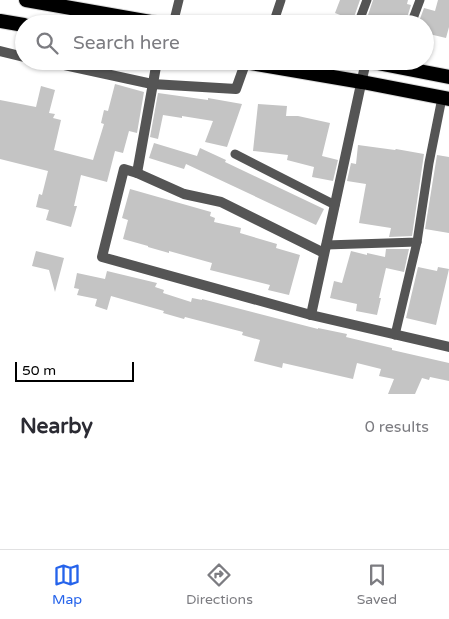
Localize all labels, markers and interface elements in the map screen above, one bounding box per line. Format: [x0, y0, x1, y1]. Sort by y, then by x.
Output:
search box [15, 15, 434, 70]
icon: search [33, 29, 61, 57]
text: Search here [73, 32, 180, 54]
scale bar [15, 359, 134, 382]
text: 50 m [22, 362, 56, 379]
text: Nearby [20, 414, 93, 439]
text: 0 results [365, 417, 429, 437]
tab: Map [52, 561, 82, 608]
tab: Directions [186, 561, 253, 608]
tab: Saved [357, 561, 397, 608]

